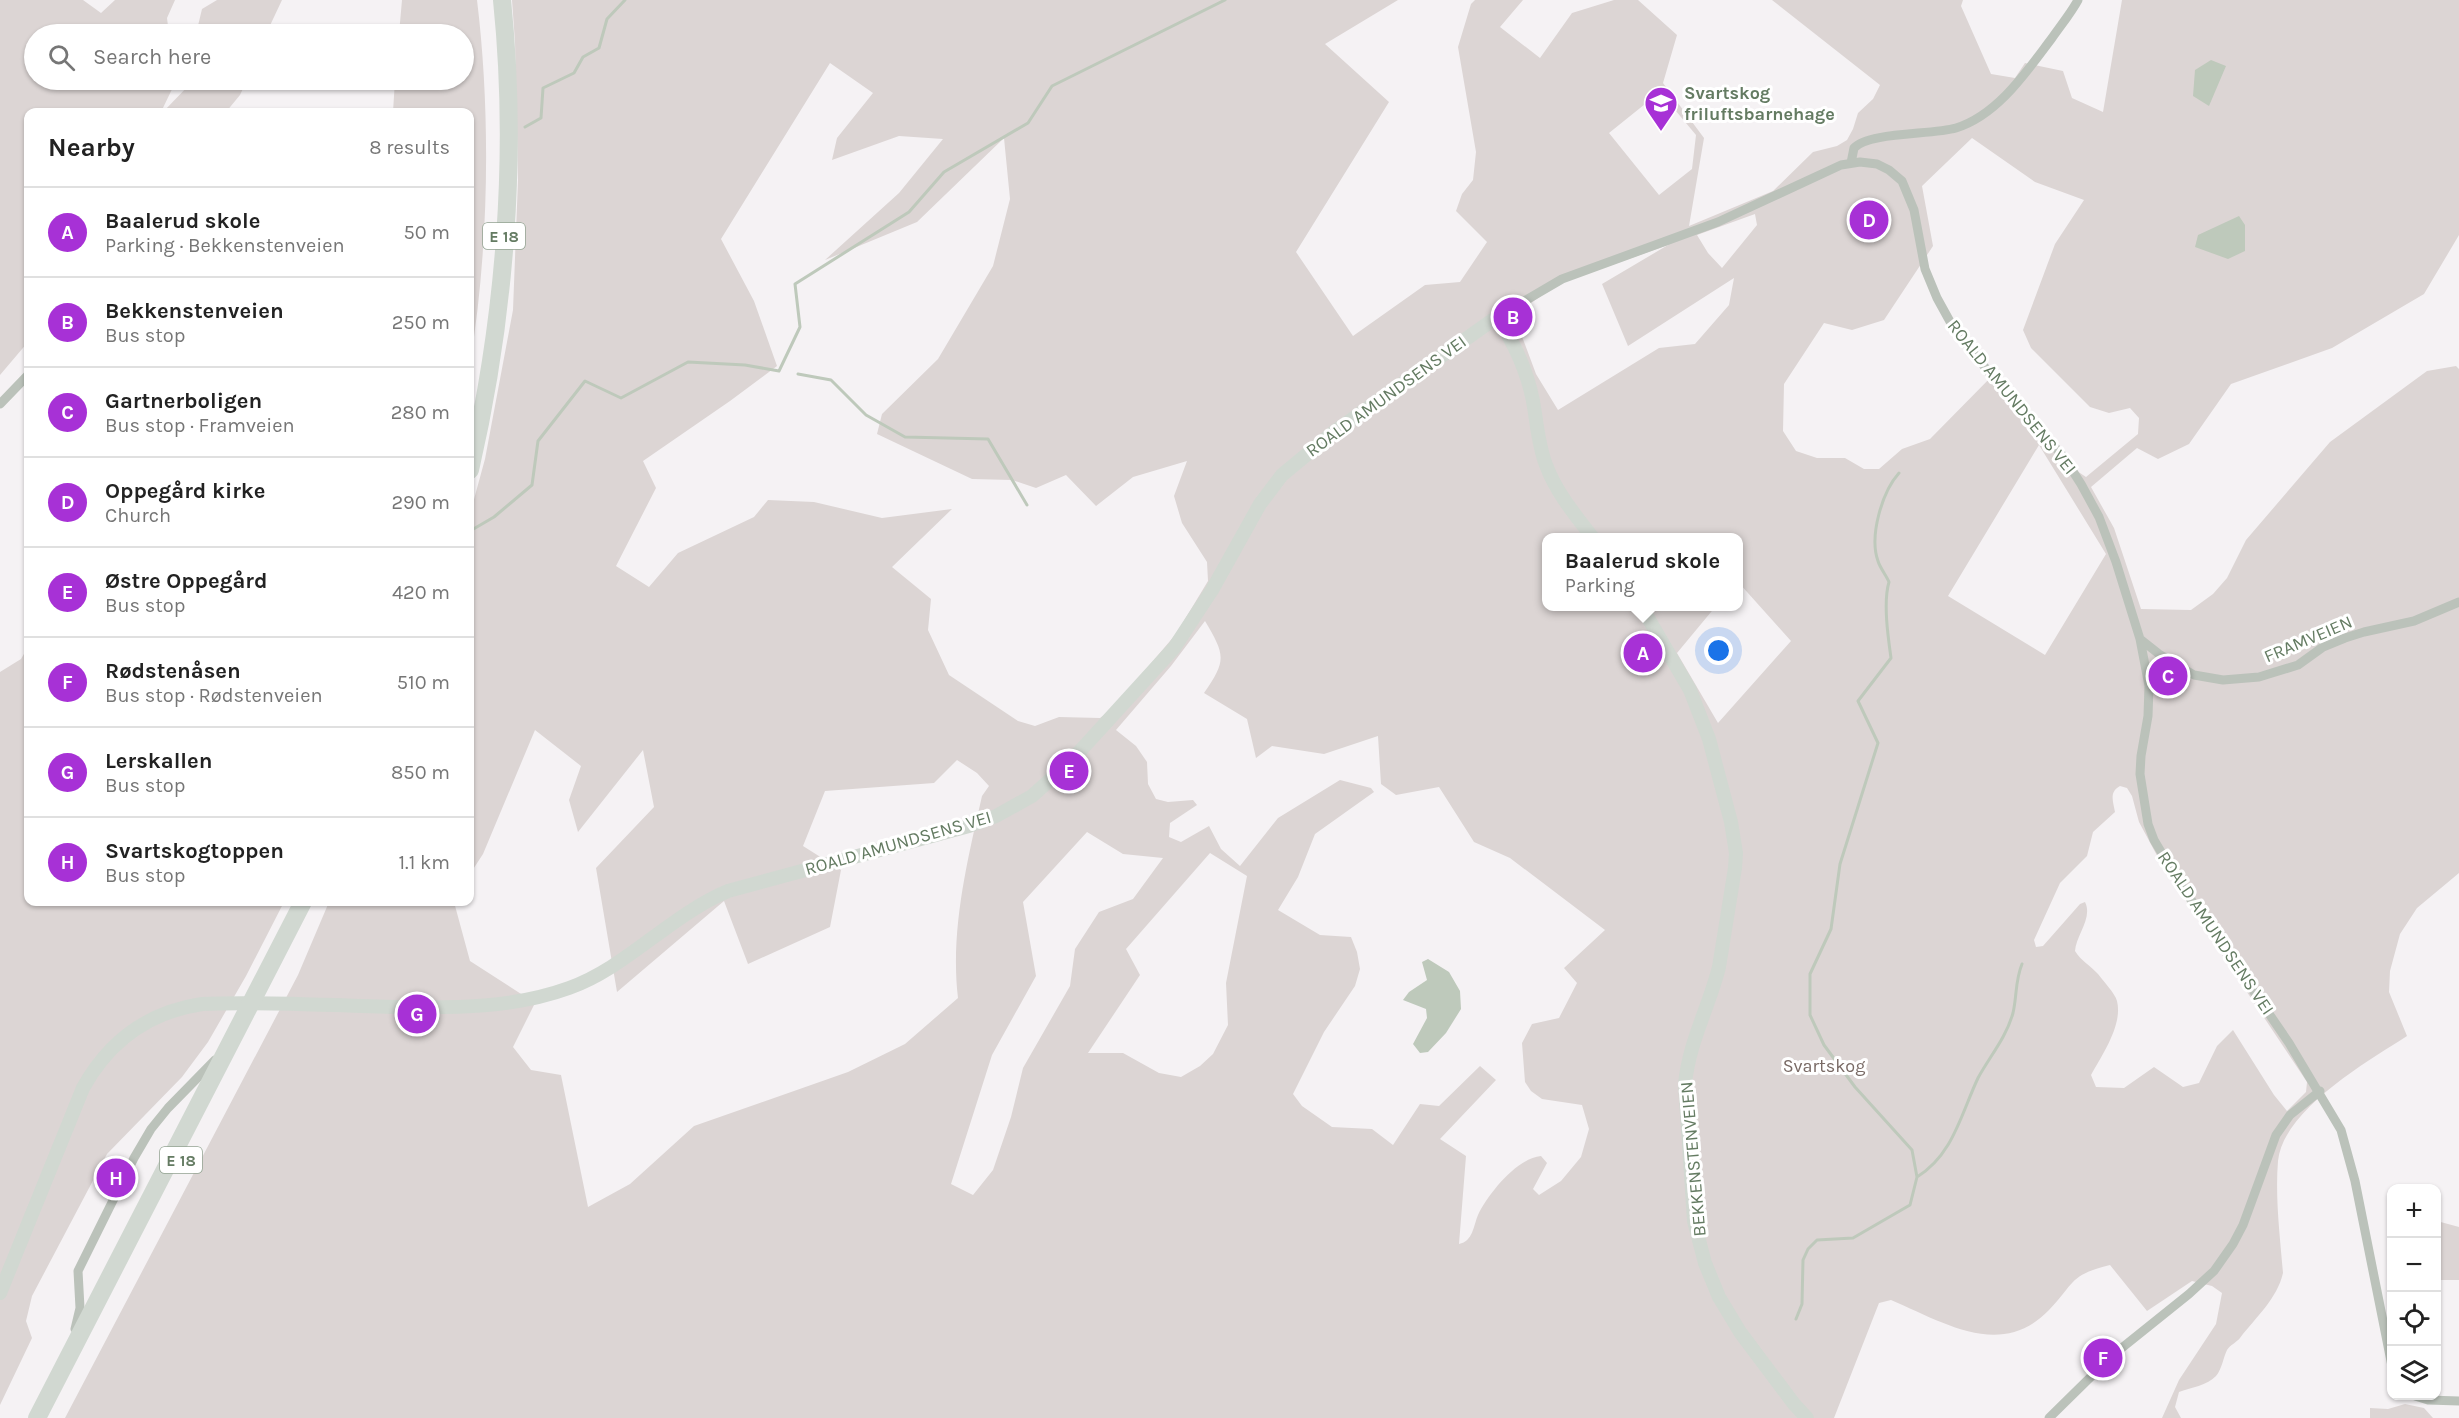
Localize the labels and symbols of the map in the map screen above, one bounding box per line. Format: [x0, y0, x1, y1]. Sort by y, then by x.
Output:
place label: Svartskog friluftsbarnehage [1684, 82, 1835, 125]
school or university icon: Svartskog friluftsbarnehage [1643, 85, 1679, 132]
pin: D [1850, 198, 1888, 242]
road number: E 18 [483, 223, 525, 249]
pin: B [1494, 294, 1532, 340]
street label: ROALD AMUNDSENS VEI [1943, 315, 2081, 479]
street label: ROALD AMUNDSENS VEI [1302, 330, 1470, 462]
street label: FRAMVEIEN [2261, 611, 2355, 667]
pin: A [1624, 630, 1662, 676]
your location [1704, 636, 1733, 665]
pin: C [2148, 654, 2188, 698]
pin: E [1050, 748, 1088, 794]
street label: ROALD AMUNDSENS VEI [802, 806, 994, 880]
street label: ROALD AMUNDSENS VEI [2153, 847, 2279, 1019]
pin: G [398, 992, 436, 1036]
park label: Svartskog [1783, 1055, 1865, 1077]
street label: BEKKENSTENVEIEN [1675, 1081, 1711, 1237]
road number: E 18 [160, 1147, 202, 1173]
pin: H [96, 1156, 136, 1200]
pin: F [2084, 1336, 2122, 1380]

